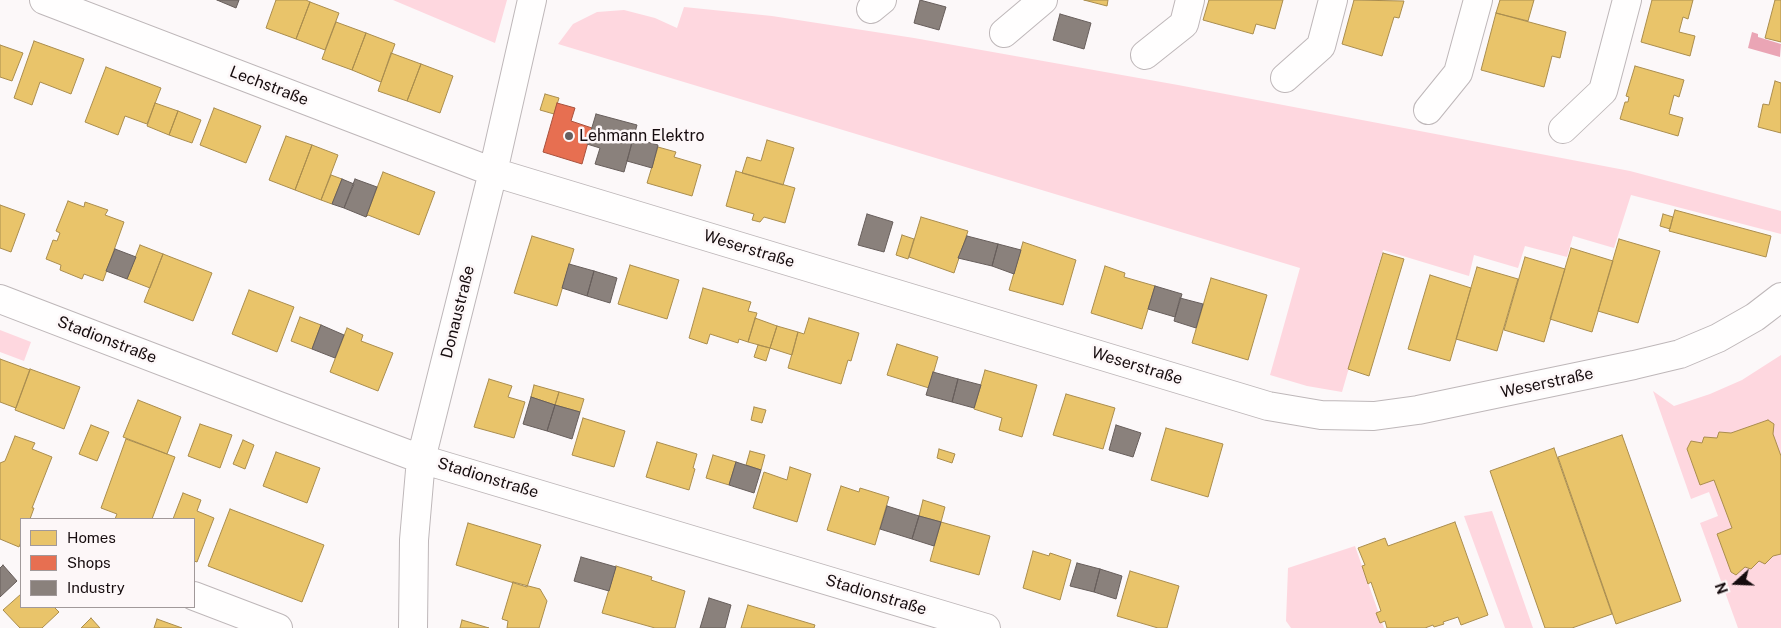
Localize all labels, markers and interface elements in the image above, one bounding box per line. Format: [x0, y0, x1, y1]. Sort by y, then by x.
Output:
street label: Lechstraße [227, 62, 311, 110]
place label: Lehmann Elektro [579, 126, 705, 146]
marker: Lehmann Elektro [563, 130, 575, 142]
street label: Weserstraße [701, 226, 797, 272]
street label: Donaustraße [437, 264, 479, 360]
street label: Stadionstraße [55, 312, 159, 368]
street label: Weserstraße [1089, 343, 1185, 389]
street label: Weserstraße [1499, 364, 1595, 402]
street label: Stadionstraße [435, 454, 541, 502]
legend [20, 518, 195, 608]
text: Homes [67, 529, 116, 546]
text: Shops [67, 554, 111, 571]
north arrow [1711, 558, 1761, 608]
street label: Stadionstraße [823, 571, 929, 619]
text: Industry [67, 579, 125, 596]
text: N [1713, 580, 1731, 596]

